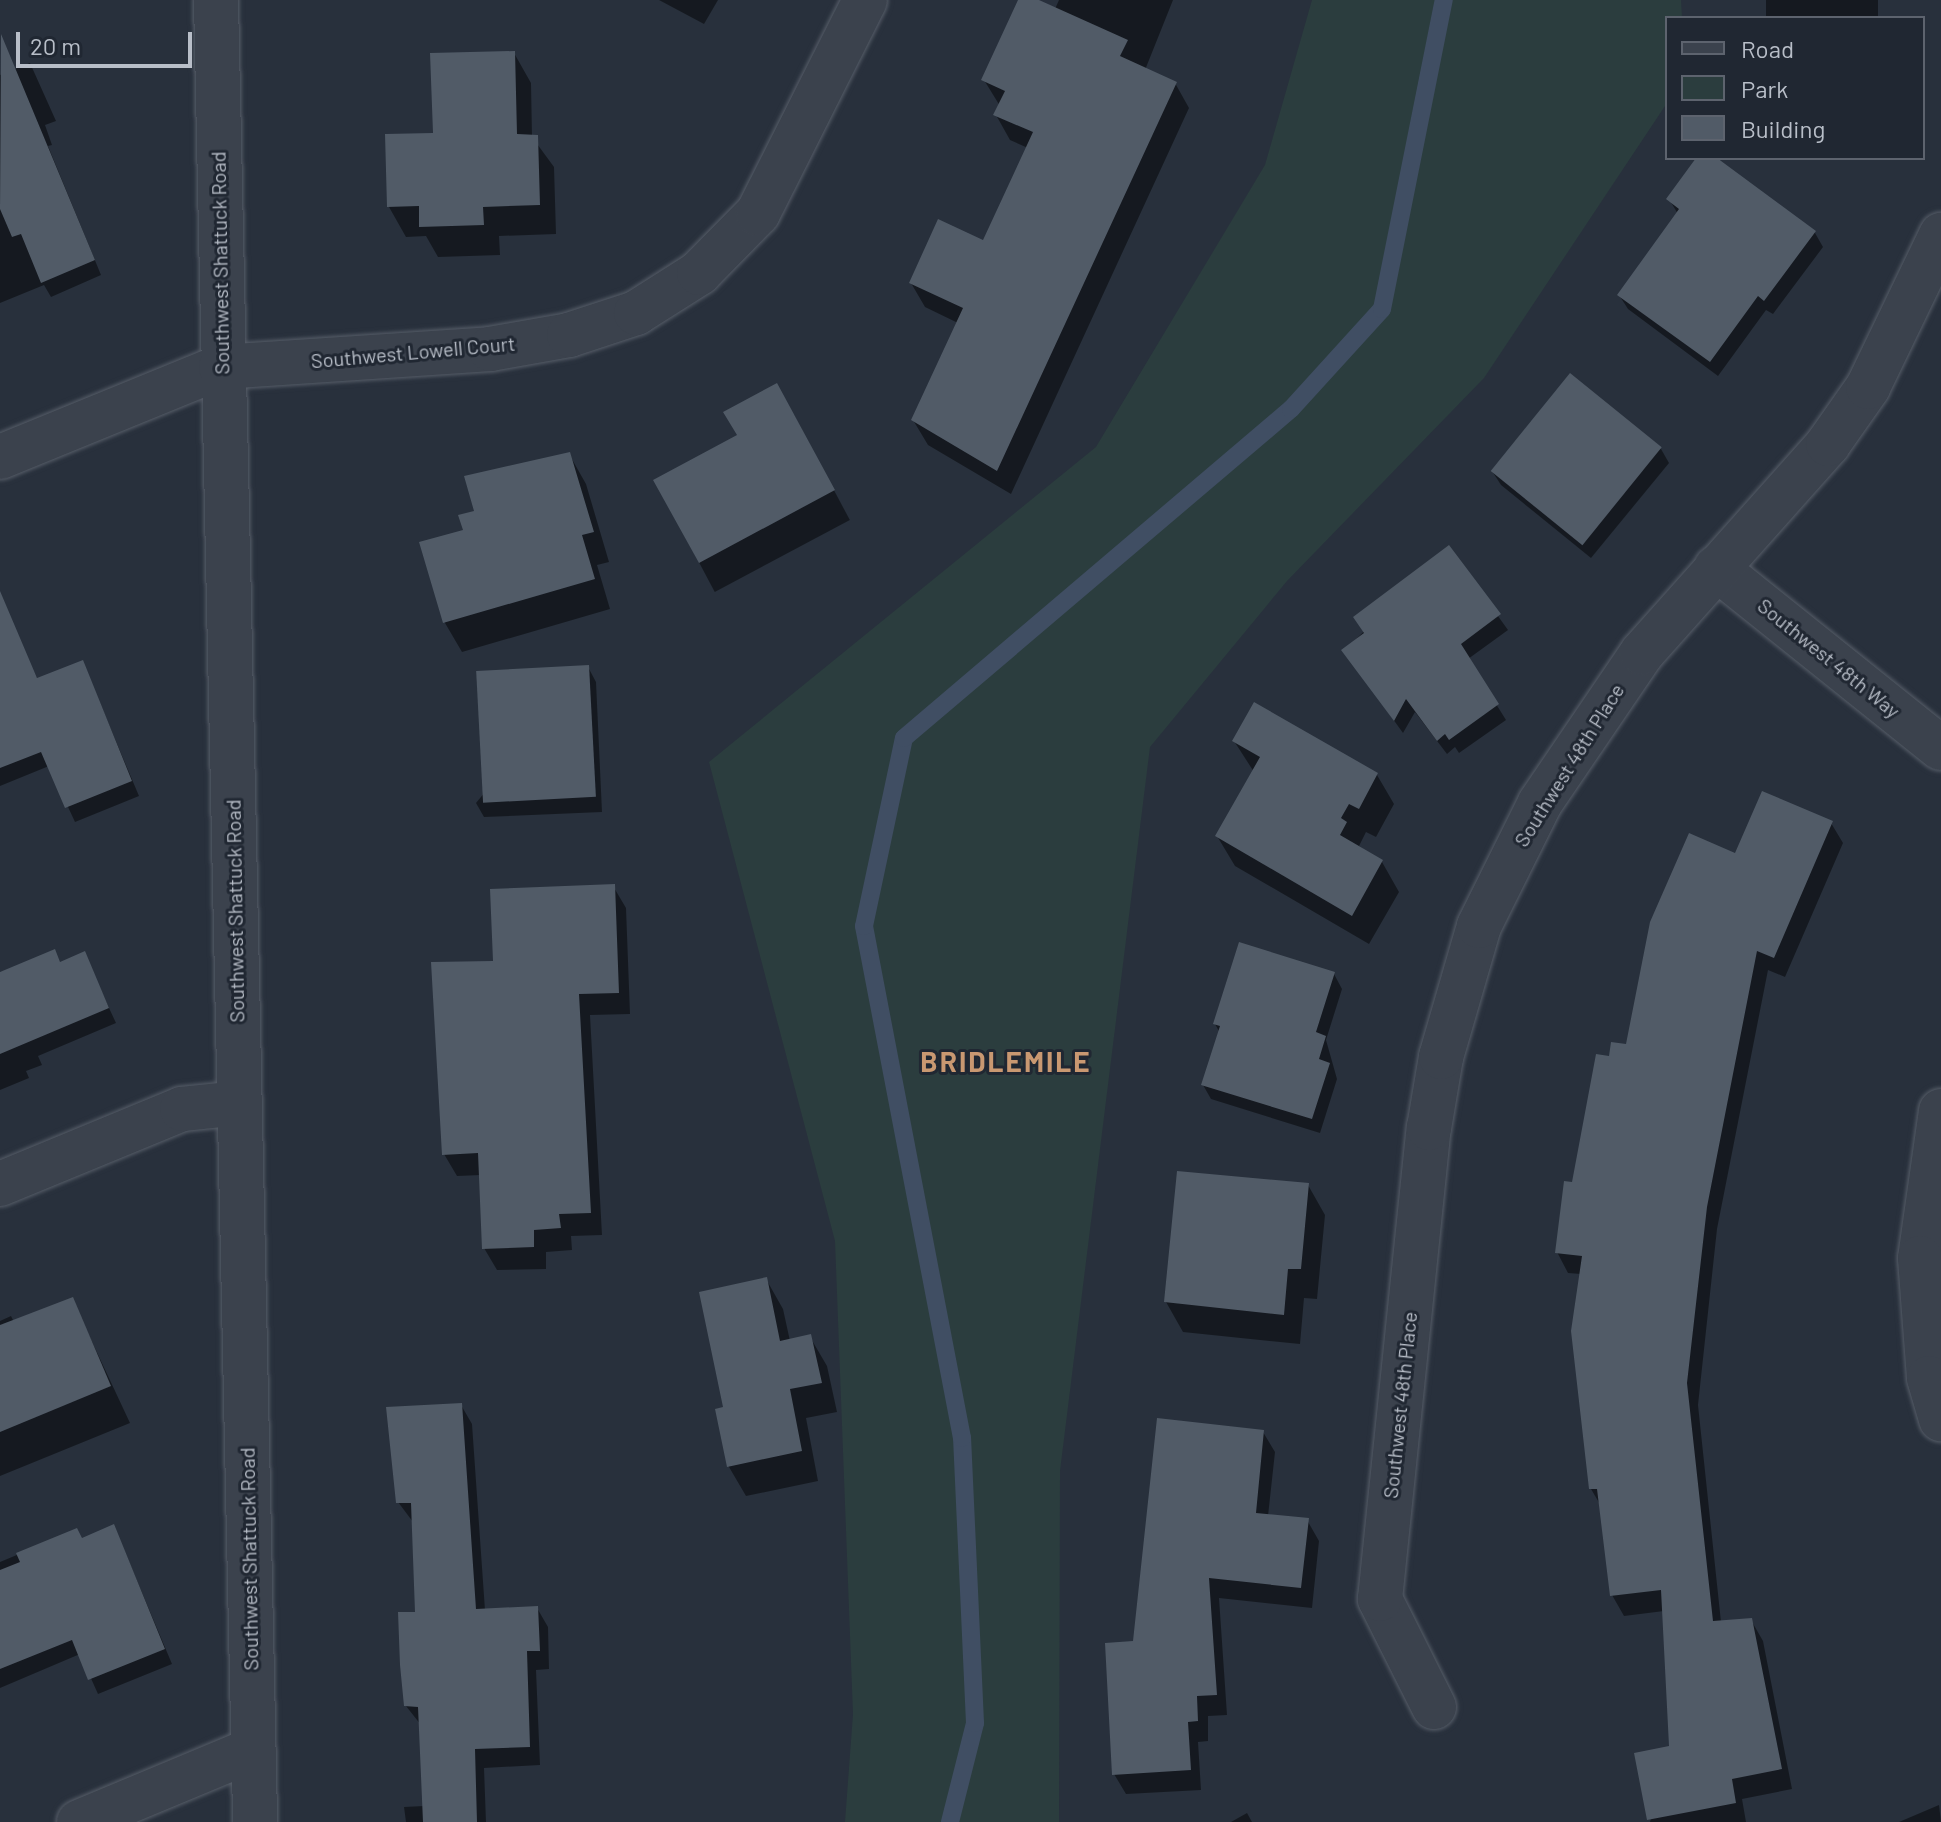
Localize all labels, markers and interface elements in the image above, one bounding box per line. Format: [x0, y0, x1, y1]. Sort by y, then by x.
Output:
scale bar [20, 16, 196, 66]
legend [1665, 16, 1925, 160]
text: 20 m [30, 31, 81, 60]
text: Road [1741, 34, 1794, 63]
text: Park [1741, 74, 1788, 103]
text: Building [1741, 114, 1825, 143]
street label: Southwest Shattuck Road [206, 151, 234, 375]
street label: Southwest Lowell Court [310, 331, 516, 373]
street label: Southwest 48th Way [1753, 593, 1905, 723]
street label: Southwest 48th Place [1509, 679, 1629, 851]
street label: Southwest Shattuck Road [221, 799, 249, 1023]
district label: BRIDLEMILE [920, 1044, 1092, 1078]
street label: Southwest 48th Place [1378, 1310, 1422, 1500]
street label: Southwest Shattuck Road [235, 1447, 263, 1671]

